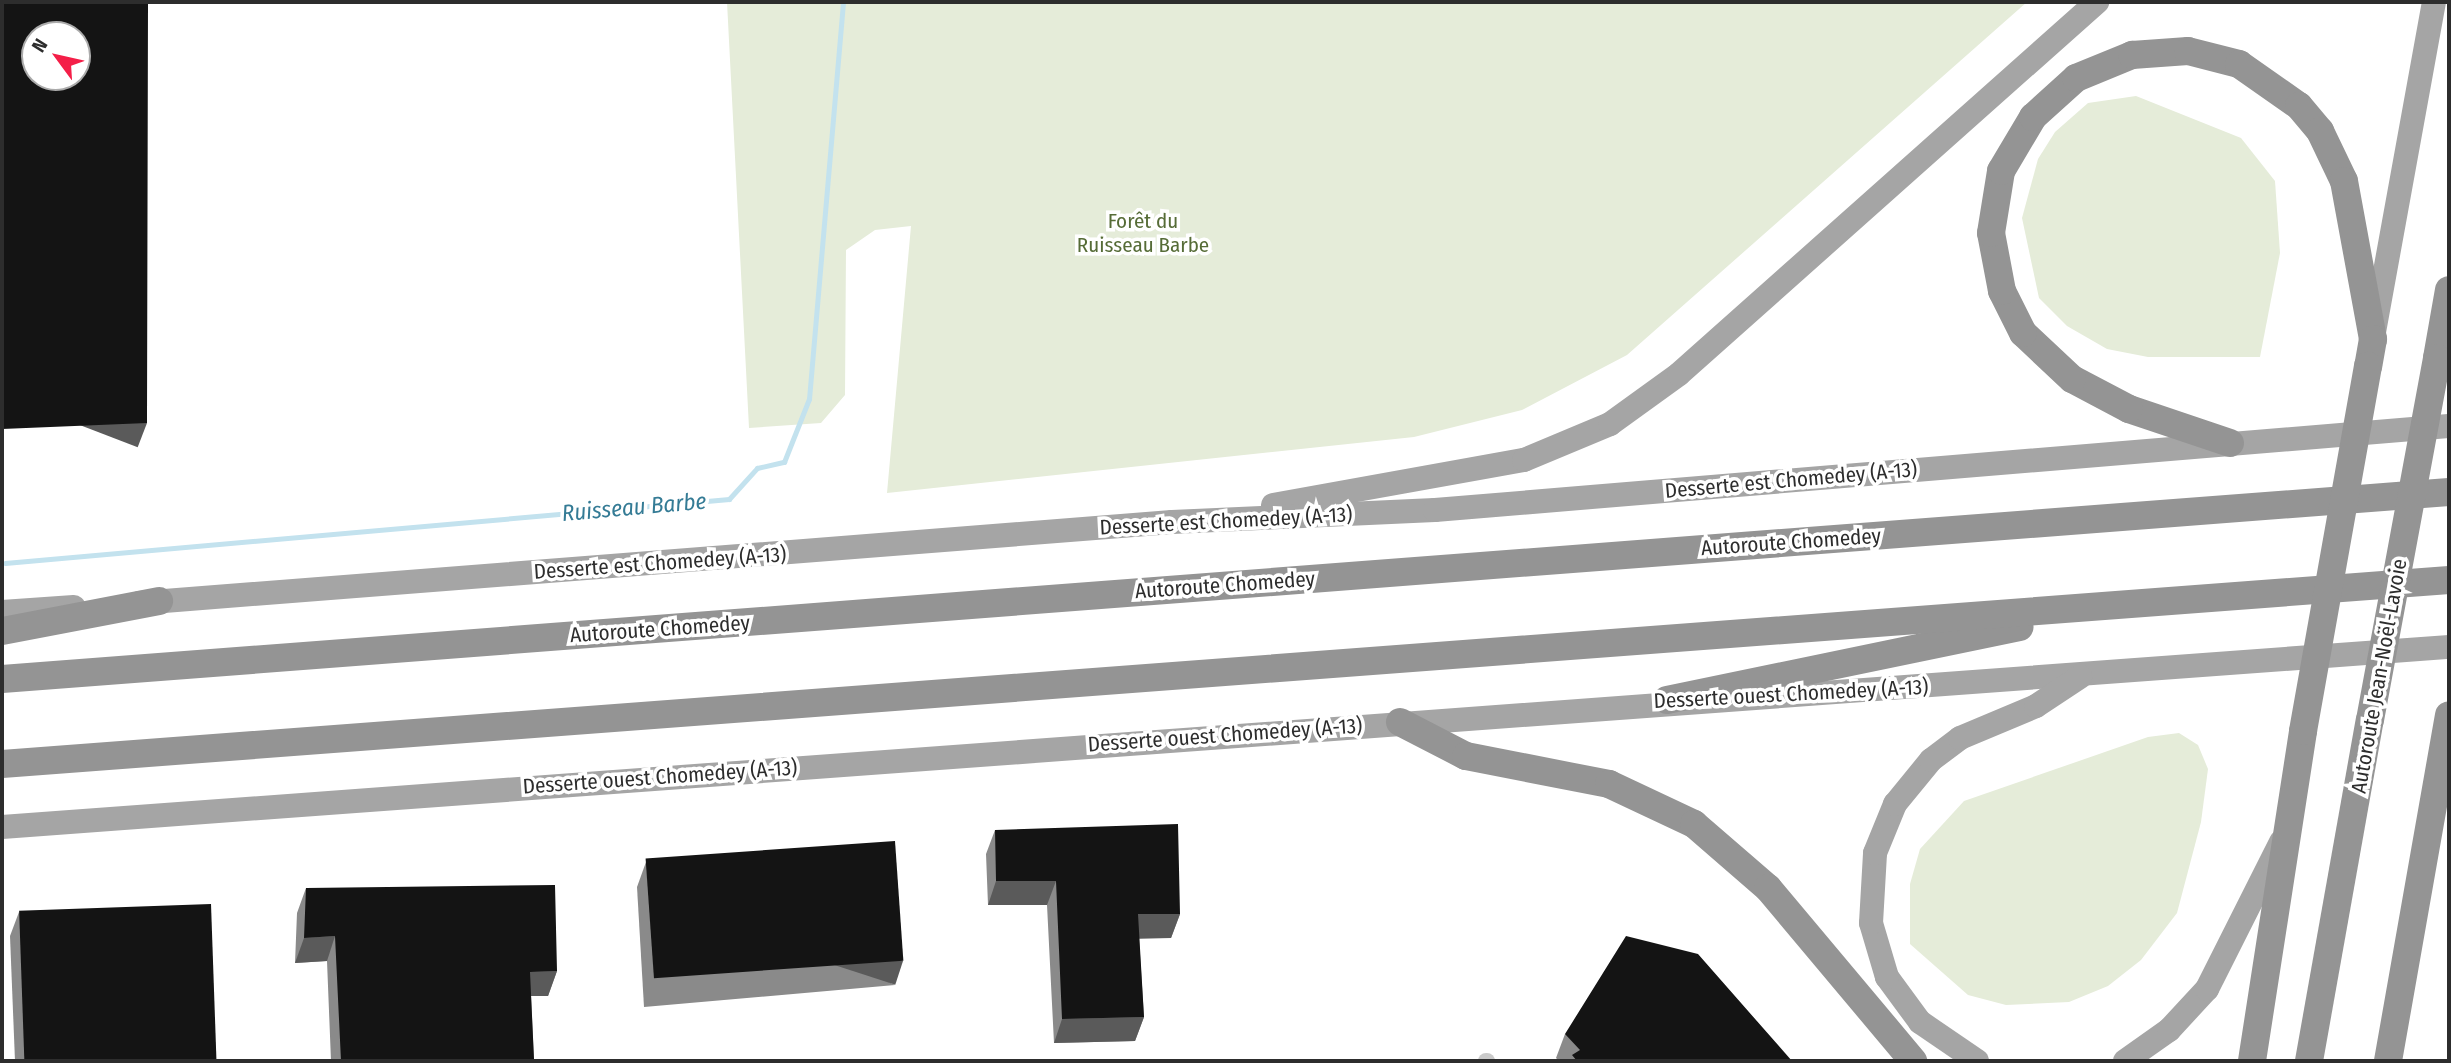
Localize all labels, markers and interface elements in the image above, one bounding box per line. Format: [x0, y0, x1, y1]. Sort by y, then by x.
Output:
north arrow [21, 21, 91, 91]
text: N [27, 34, 52, 56]
park label: Forêt du Ruisseau Barbe [1077, 208, 1209, 258]
street label: Desserte est Chomedey (A-13) [1664, 456, 1918, 504]
water label: Ruisseau Barbe [561, 487, 707, 527]
street label: Desserte est Chomedey (A-13) [1099, 502, 1353, 540]
street label: Autoroute Chomedey [1700, 523, 1882, 561]
street label: Desserte est Chomedey (A-13) [533, 542, 787, 584]
street label: Autoroute Jean-Noël-Lavoie [2346, 557, 2412, 795]
street label: Autoroute Chomedey [1134, 566, 1316, 604]
street label: Autoroute Chomedey [569, 610, 751, 648]
street label: Desserte ouest Chomedey (A-13) [1653, 674, 1929, 714]
street label: Desserte ouest Chomedey (A-13) [1087, 713, 1363, 757]
street label: Desserte ouest Chomedey (A-13) [522, 755, 798, 799]

